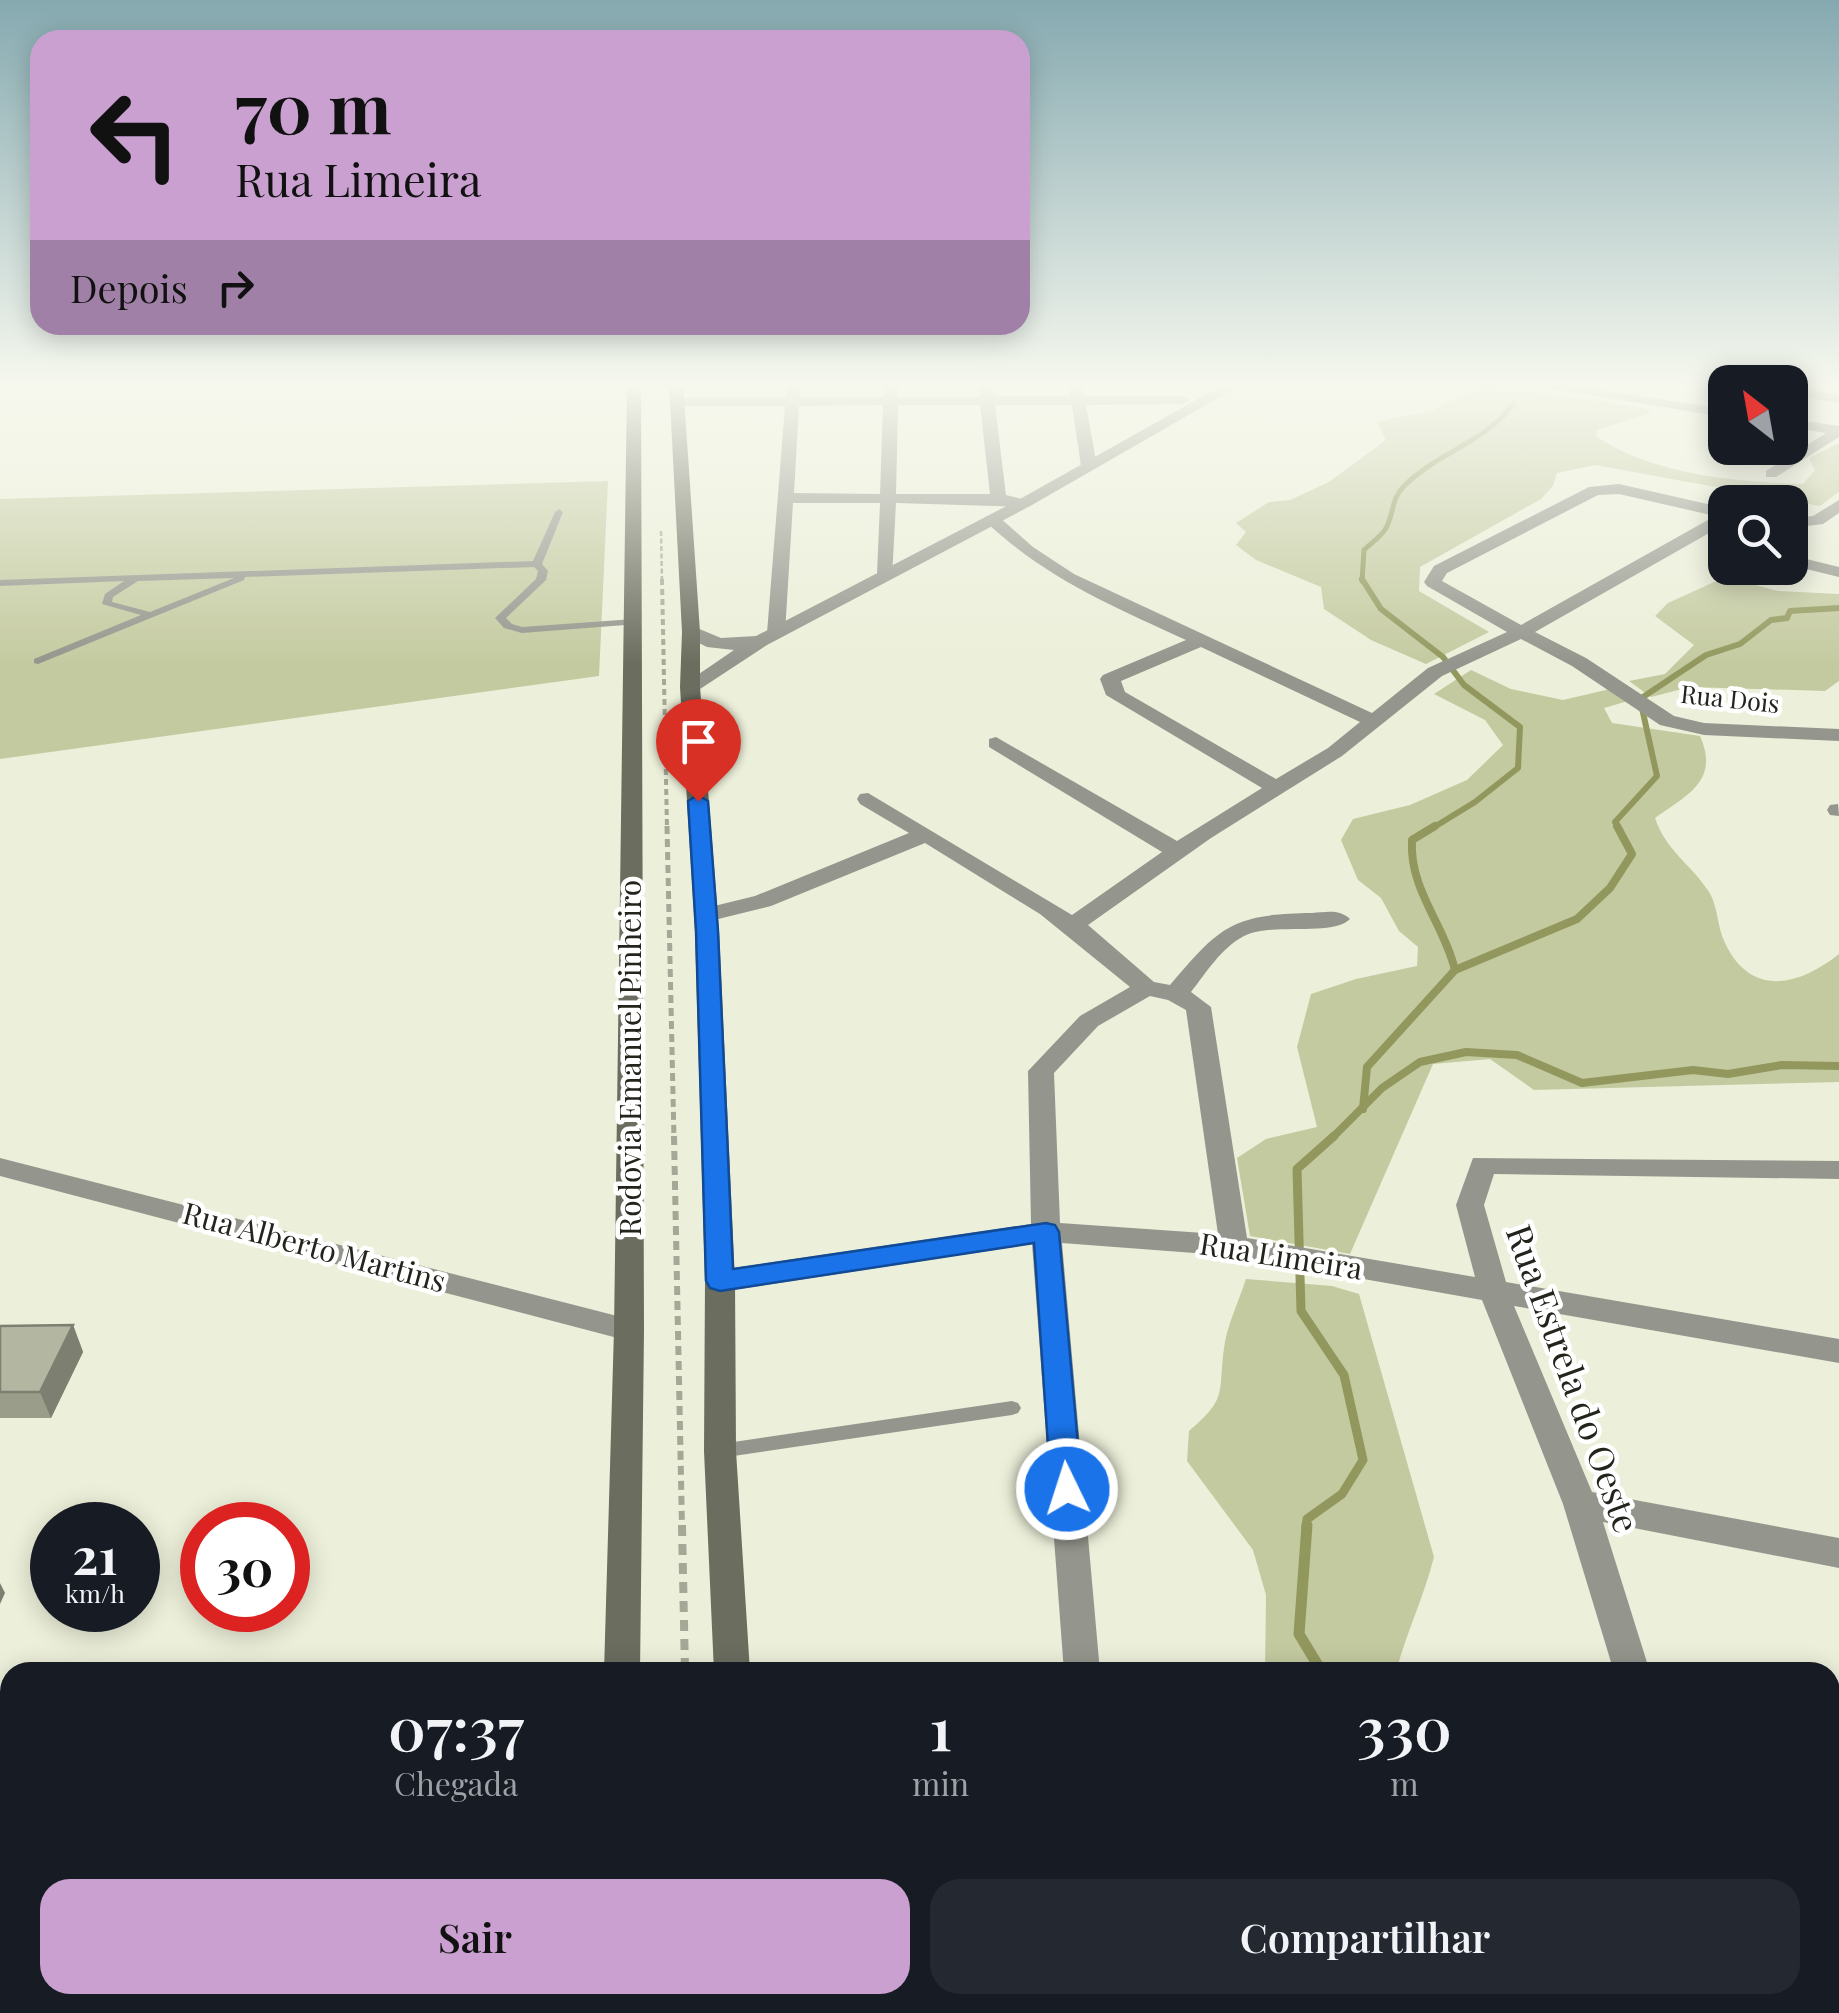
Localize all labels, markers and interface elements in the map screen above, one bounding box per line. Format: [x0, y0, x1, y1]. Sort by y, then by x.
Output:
text: 70 m [235, 58, 392, 152]
icon: left [70, 70, 200, 200]
text: Rua Limeira [235, 148, 481, 208]
icon: right [208, 260, 263, 315]
text: Depois [70, 262, 188, 313]
north arrow [1708, 365, 1808, 465]
map controls [1708, 365, 1808, 585]
button: search [1708, 485, 1808, 585]
street label: Rua Dois [1679, 676, 1781, 719]
pin [656, 699, 741, 802]
icon: arrive [671, 714, 726, 769]
street label: Rodovia Emanuel Pinheiro [609, 880, 649, 1236]
street label: Rua Alberto Martins [179, 1192, 450, 1300]
street label: Rua Estrela do Oeste [1497, 1218, 1652, 1538]
street label: Rua Limeira [1197, 1222, 1366, 1288]
position arrow [1015, 1437, 1119, 1541]
speed limit sign: 30 [180, 1502, 310, 1632]
text: 21 [72, 1521, 118, 1588]
text: km/h [65, 1576, 125, 1609]
text: 07:37 [388, 1686, 524, 1766]
text: 1 [929, 1686, 952, 1766]
text: 330 [1357, 1686, 1452, 1766]
text: Chegada [394, 1761, 518, 1804]
text: min [912, 1761, 969, 1804]
text: m [1390, 1761, 1419, 1804]
button: Sair [40, 1879, 910, 1994]
button: Compartilhar [930, 1879, 1800, 1994]

